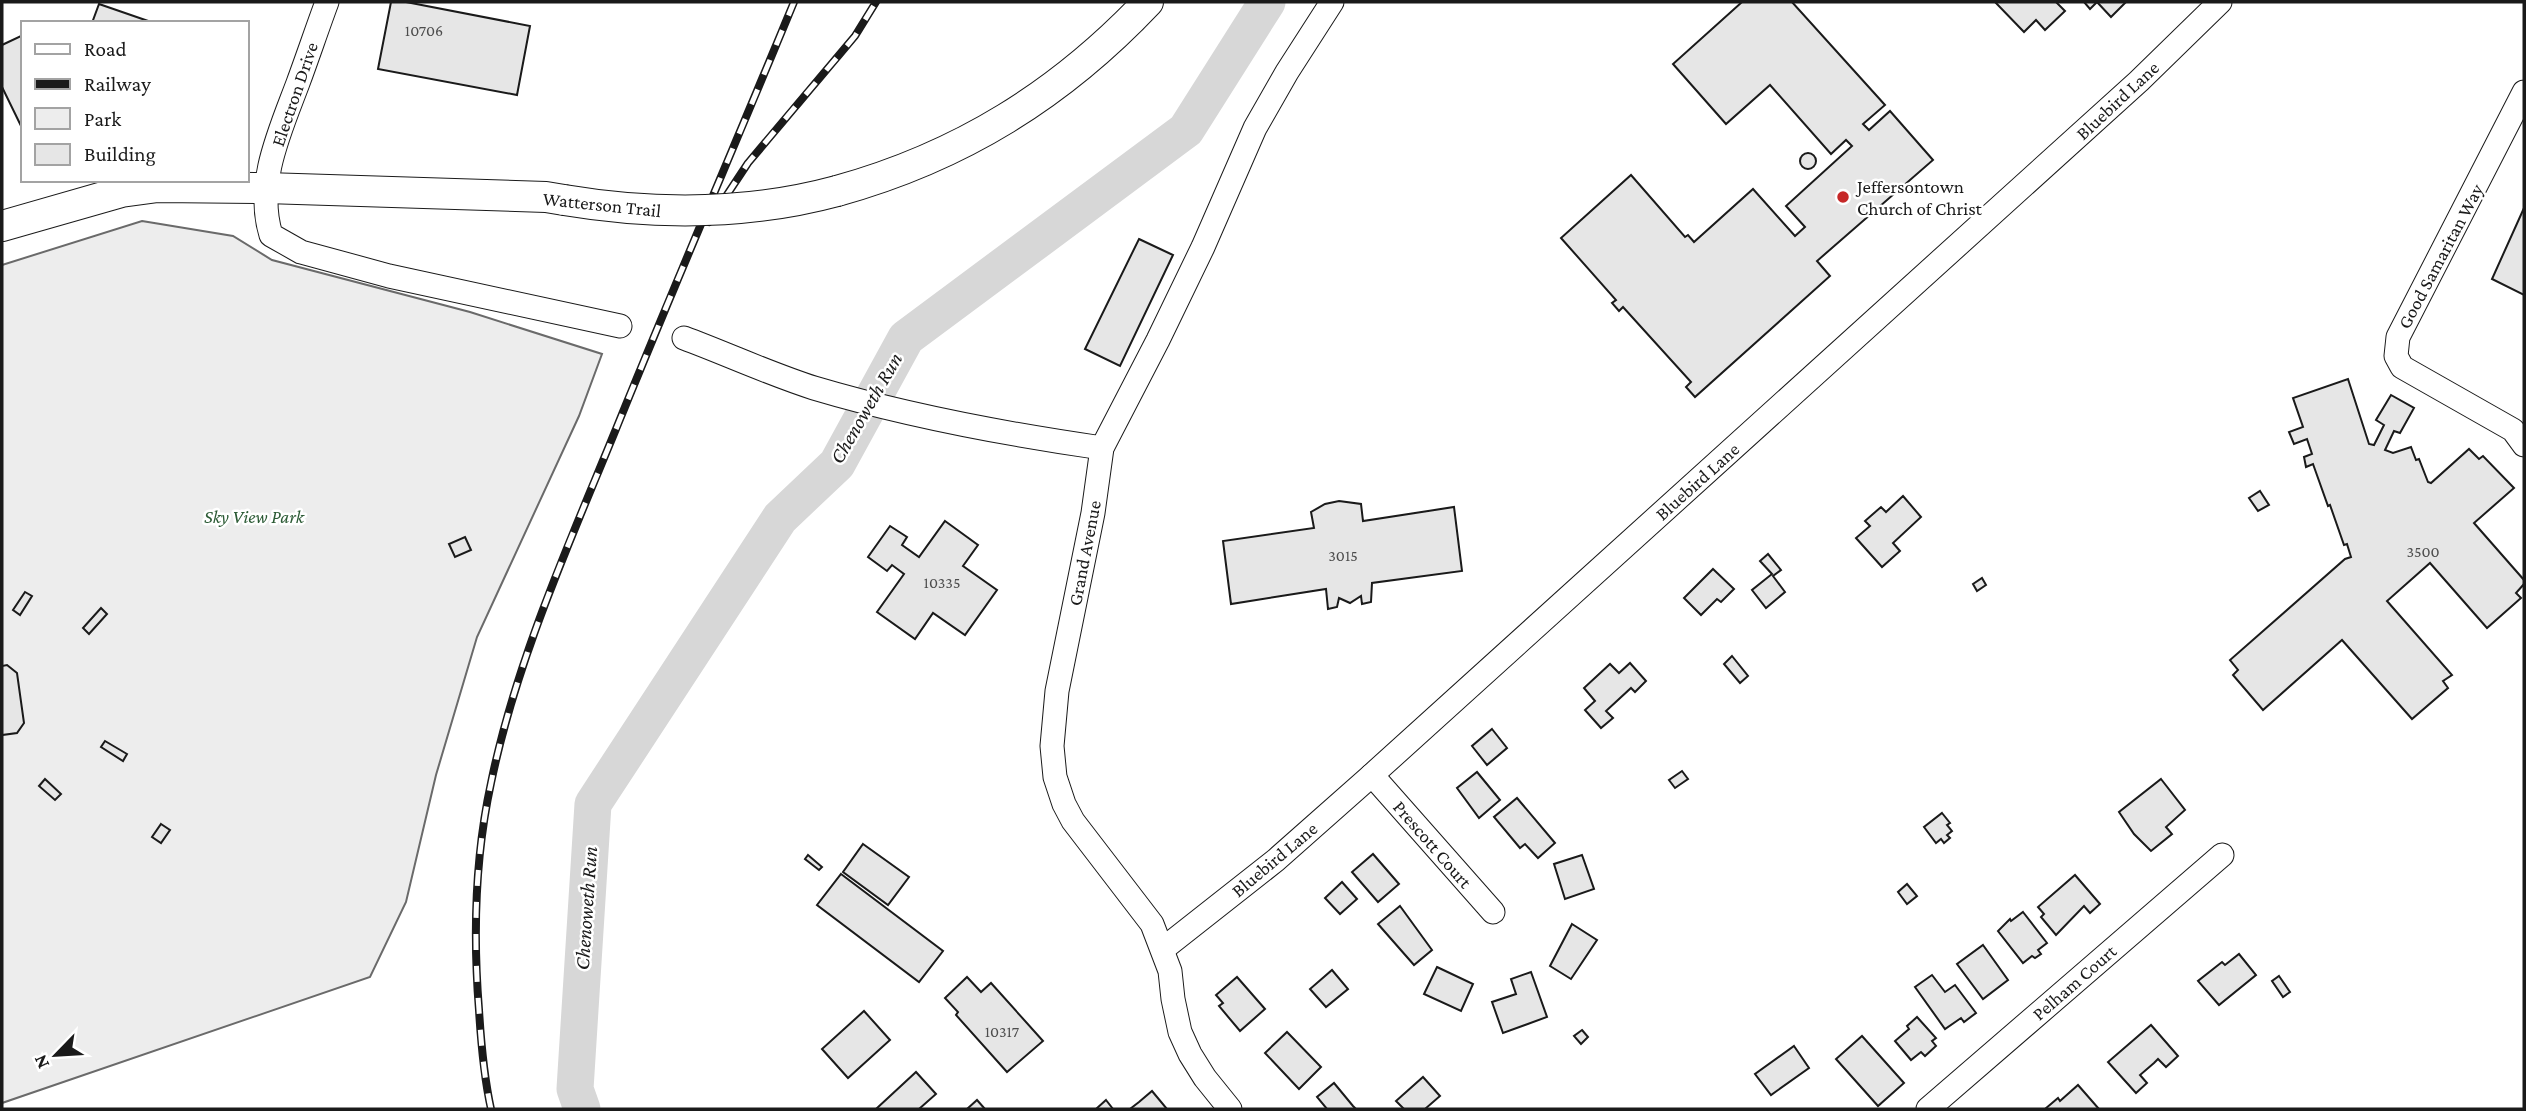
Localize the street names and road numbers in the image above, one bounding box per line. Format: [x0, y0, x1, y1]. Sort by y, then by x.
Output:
street label: Electron Drive [267, 39, 322, 149]
street label: Bluebird Lane [2072, 57, 2163, 144]
street label: Good Samaritan Way [2393, 180, 2488, 332]
street label: Watterson Trail [542, 188, 662, 221]
street label: Bluebird Lane [1651, 438, 1743, 524]
street label: Grand Avenue [1064, 499, 1105, 608]
street label: Prescott Court [1389, 796, 1477, 893]
street label: Bluebird Lane [1227, 818, 1321, 901]
street label: Pelham Court [2028, 940, 2121, 1024]

